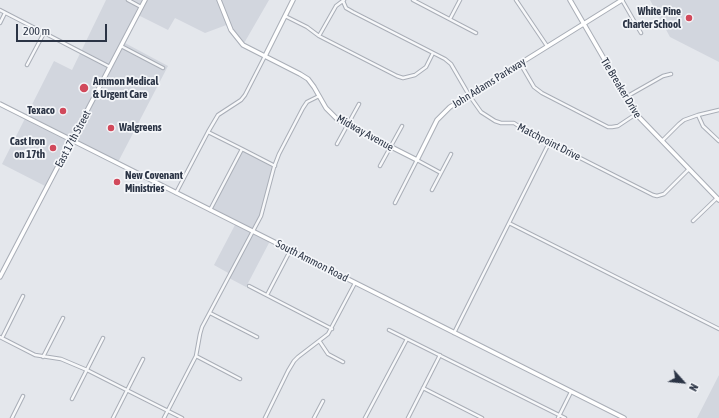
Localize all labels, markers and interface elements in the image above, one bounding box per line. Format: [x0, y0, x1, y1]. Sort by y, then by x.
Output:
place label: White Pine Charter School [622, 5, 681, 31]
marker: White Pine Charter School [684, 13, 694, 23]
scale bar [18, 16, 109, 42]
text: 200 m [23, 24, 50, 38]
street label: John Adams Parkway [450, 55, 528, 111]
street label: Tie Breaker Drive [598, 55, 644, 121]
place label: Ammon Medical & Urgent Care [93, 75, 158, 101]
marker: Ammon Medical & Urgent Care [78, 82, 90, 94]
place label: Texaco [27, 104, 55, 118]
marker: Texaco [58, 106, 68, 116]
street label: East 17th Street [52, 108, 94, 170]
street label: Midway Avenue [334, 112, 396, 154]
street label: Matchpoint Drive [515, 120, 583, 164]
place label: Walgreens [119, 121, 162, 135]
marker: Walgreens [106, 123, 116, 133]
place label: Cast Iron on 17th [10, 135, 45, 161]
marker: Cast Iron on 17th [48, 143, 58, 153]
place label: New Covenant Ministries [125, 169, 183, 195]
marker: New Covenant Ministries [112, 177, 122, 187]
street label: South Ammon Road [274, 237, 350, 285]
north arrow [663, 362, 703, 402]
text: N [687, 382, 701, 393]

